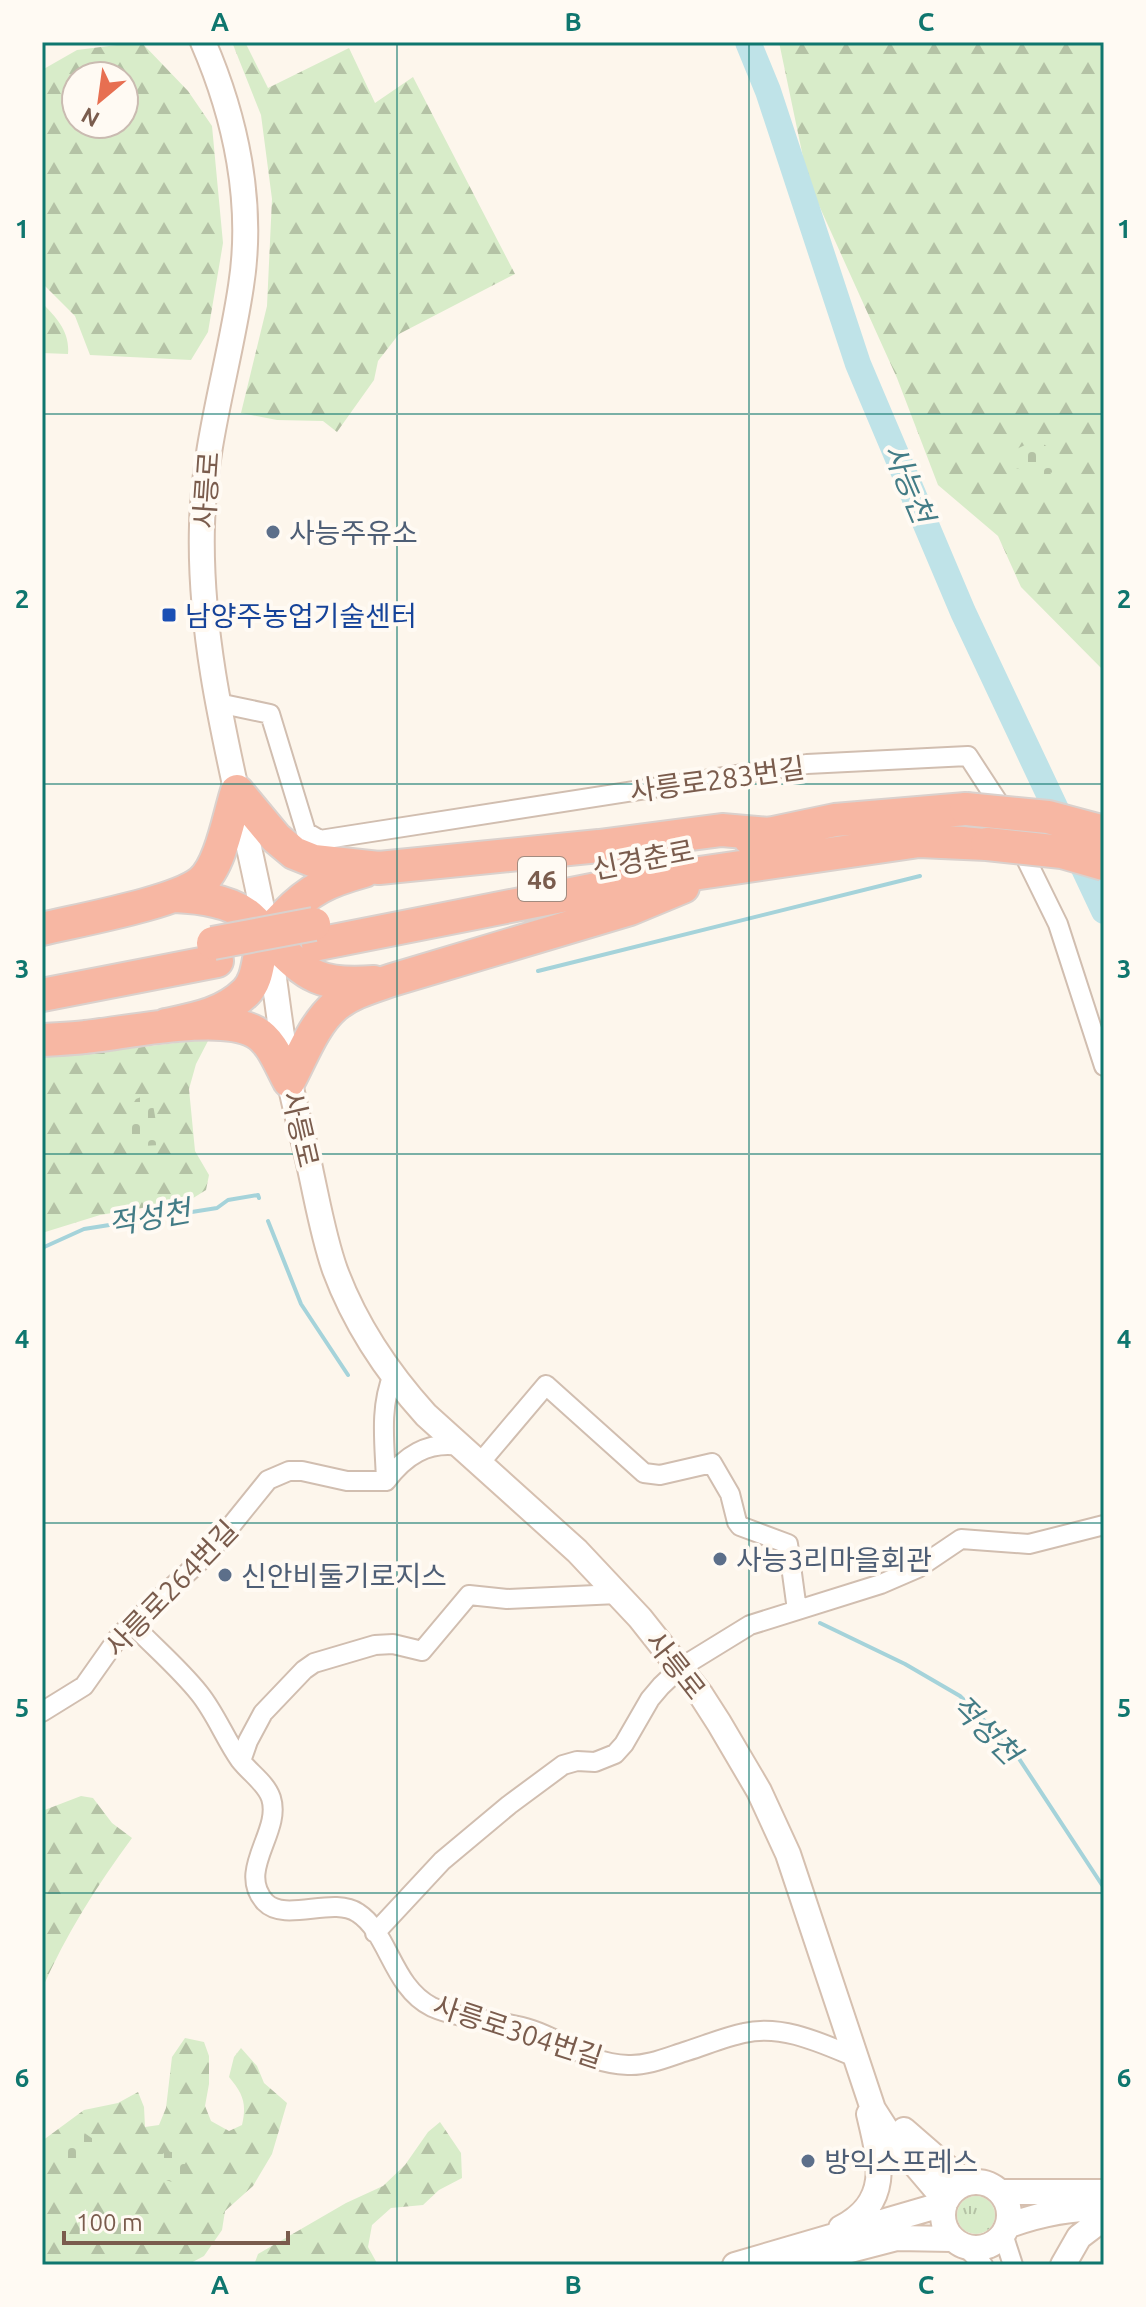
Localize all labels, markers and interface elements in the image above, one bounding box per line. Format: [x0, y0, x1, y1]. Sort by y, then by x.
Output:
text: A [211, 7, 230, 36]
text: B [564, 7, 582, 36]
text: C [918, 7, 935, 36]
north arrow [60, 60, 140, 140]
text: N [77, 103, 103, 133]
text: 1 [15, 214, 29, 243]
text: 1 [1117, 214, 1131, 243]
water label: 사능천 [877, 438, 942, 531]
street label: 사릉로 [188, 450, 224, 530]
place label: 사능주유소 [289, 517, 418, 548]
marker: 사능주유소 [264, 523, 282, 541]
text: 2 [15, 584, 29, 613]
text: 2 [1117, 584, 1131, 613]
place label: 남양주농업기술센터 [185, 600, 417, 631]
marker: 남양주농업기술센터 [160, 606, 178, 624]
street label: 사릉로283번길 [628, 751, 806, 807]
street label: 신경춘로 [589, 834, 697, 884]
road number: 46 [518, 857, 566, 901]
text: 3 [15, 954, 29, 983]
text: 3 [1117, 954, 1131, 983]
street label: 사릉로 [277, 1088, 325, 1170]
water label: 적성천 [105, 1192, 196, 1241]
text: 4 [15, 1324, 29, 1353]
text: 4 [1117, 1324, 1131, 1353]
street label: 사릉로264번길 [99, 1514, 243, 1662]
place label: 사능3리마을회관 [736, 1544, 932, 1575]
marker: 사능3리마을회관 [711, 1550, 729, 1568]
place label: 신안비둘기로지스 [241, 1560, 447, 1591]
marker: 신안비둘기로지스 [216, 1566, 234, 1584]
street label: 사릉로 [640, 1625, 712, 1705]
water label: 적성천 [945, 1688, 1030, 1773]
text: 5 [15, 1693, 29, 1722]
text: 5 [1117, 1693, 1131, 1722]
street label: 사릉로304번길 [429, 1989, 607, 2073]
text: 6 [15, 2063, 29, 2092]
text: 6 [1117, 2063, 1131, 2092]
place label: 방익스프레스 [824, 2146, 979, 2177]
marker: 방익스프레스 [799, 2152, 817, 2170]
scale bar [64, 2195, 288, 2245]
text: 100 m [76, 2209, 143, 2236]
text: A [211, 2270, 230, 2299]
text: B [564, 2270, 582, 2299]
text: C [918, 2270, 935, 2299]

